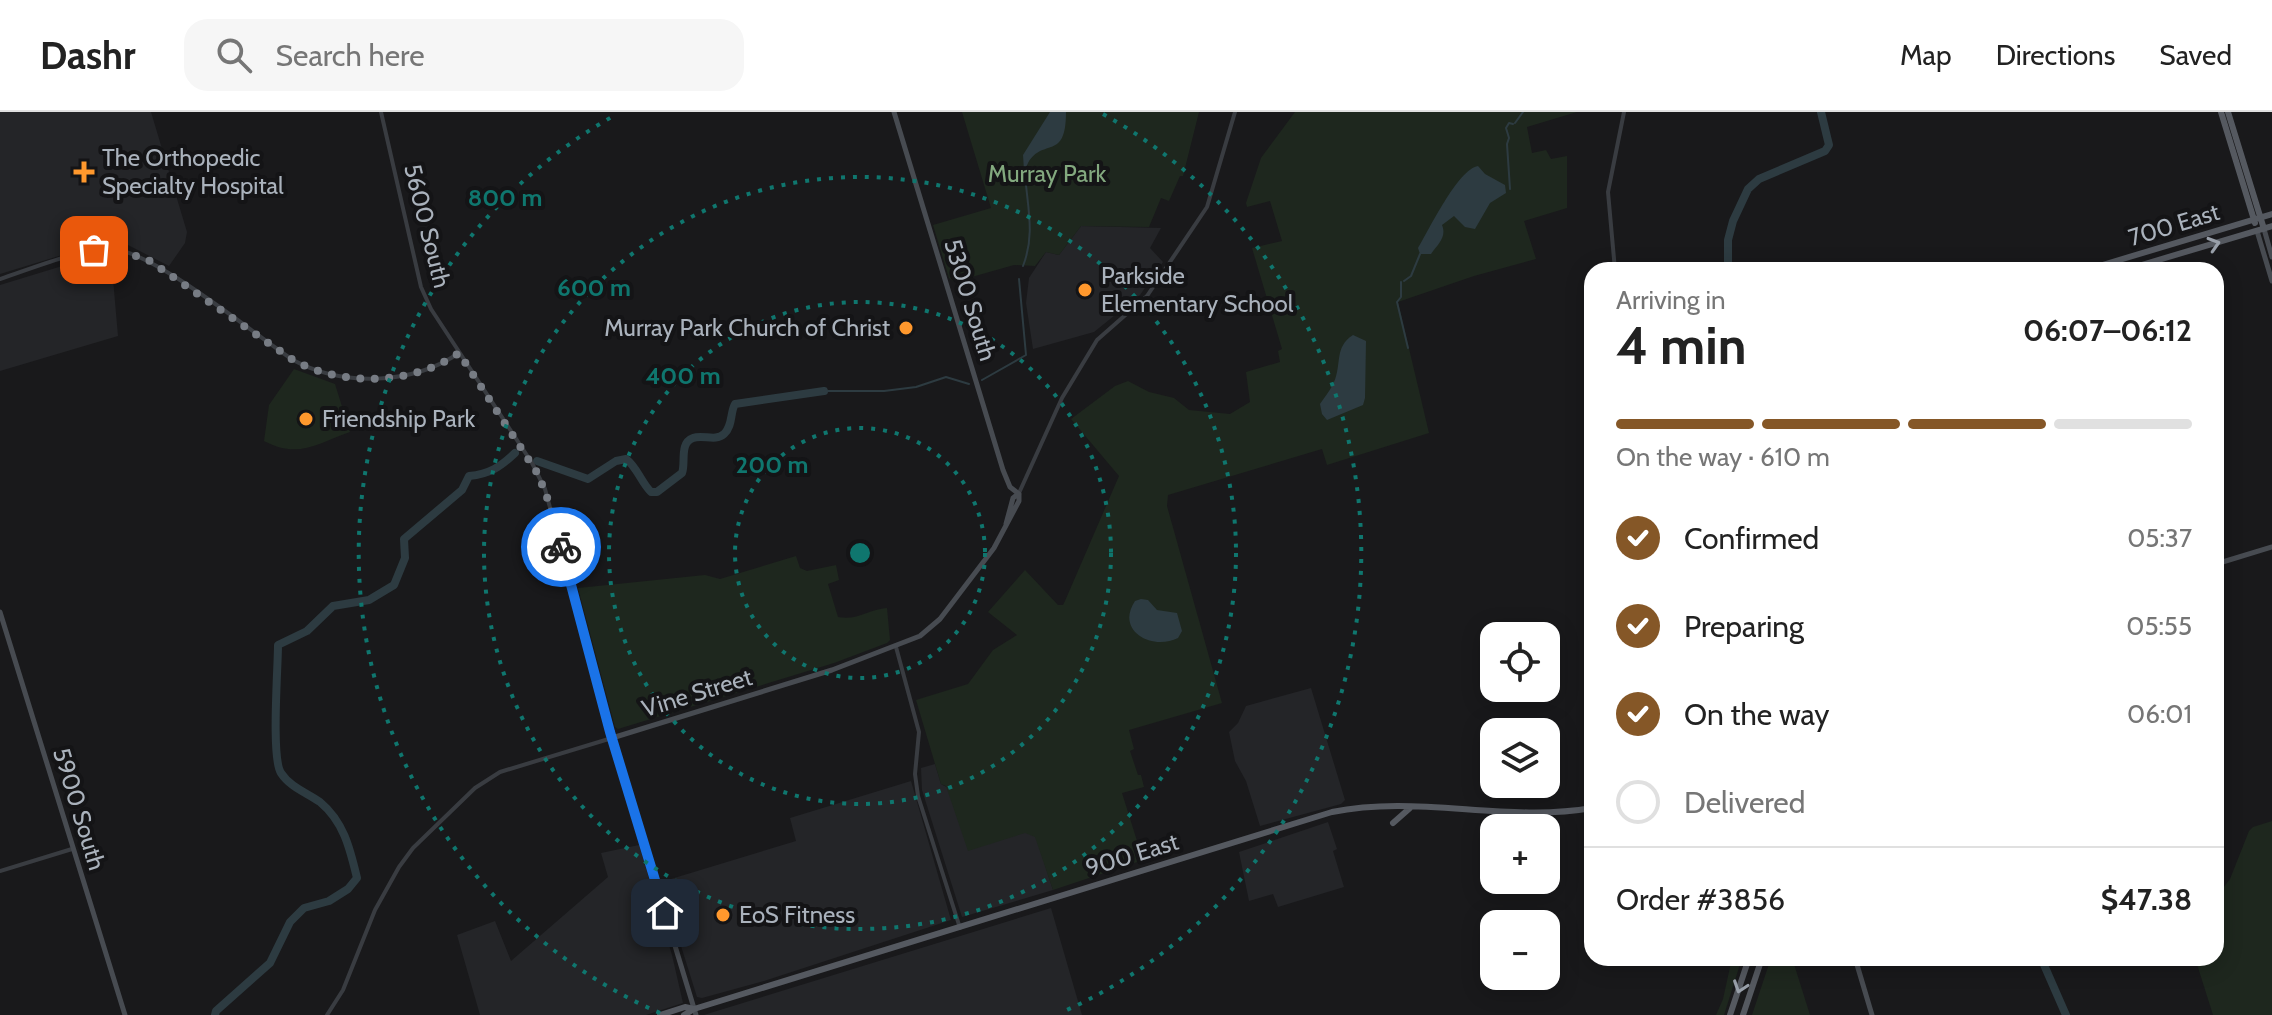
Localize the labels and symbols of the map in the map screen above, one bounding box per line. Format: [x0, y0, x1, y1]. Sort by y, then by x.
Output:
place label: The Orthopedic Specialty Hospital [102, 143, 284, 200]
park label: Murray Park [988, 159, 1107, 188]
marker: The Orthopedic Specialty Hospital [73, 161, 95, 183]
street label: 5600 South [398, 161, 457, 291]
text: 800 m [468, 183, 542, 212]
street label: 700 East [2125, 197, 2223, 252]
pin [60, 216, 128, 284]
street label: 5300 South [938, 235, 1003, 364]
one-way arrow [2207, 237, 2220, 253]
place label: Parkside Elementary School [1101, 261, 1294, 318]
text: 600 m [557, 273, 631, 302]
marker: Parkside Elementary School [1076, 281, 1094, 299]
place label: Murray Park Church of Christ [604, 313, 890, 342]
marker: Murray Park Church of Christ [897, 319, 915, 337]
text: 400 m [645, 361, 721, 390]
place label: Friendship Park [322, 404, 475, 433]
marker: Friendship Park [297, 410, 315, 428]
text: 200 m [736, 450, 808, 479]
courier [521, 507, 601, 587]
centre of rings [846, 539, 874, 567]
street label: Vine Street [638, 662, 755, 723]
street label: 5900 South [47, 744, 112, 874]
street label: 900 East [1082, 827, 1182, 882]
pin [631, 879, 699, 947]
place label: EoS Fitness [739, 900, 855, 929]
marker: EoS Fitness [714, 906, 732, 924]
one-way arrow [1733, 979, 1749, 993]

